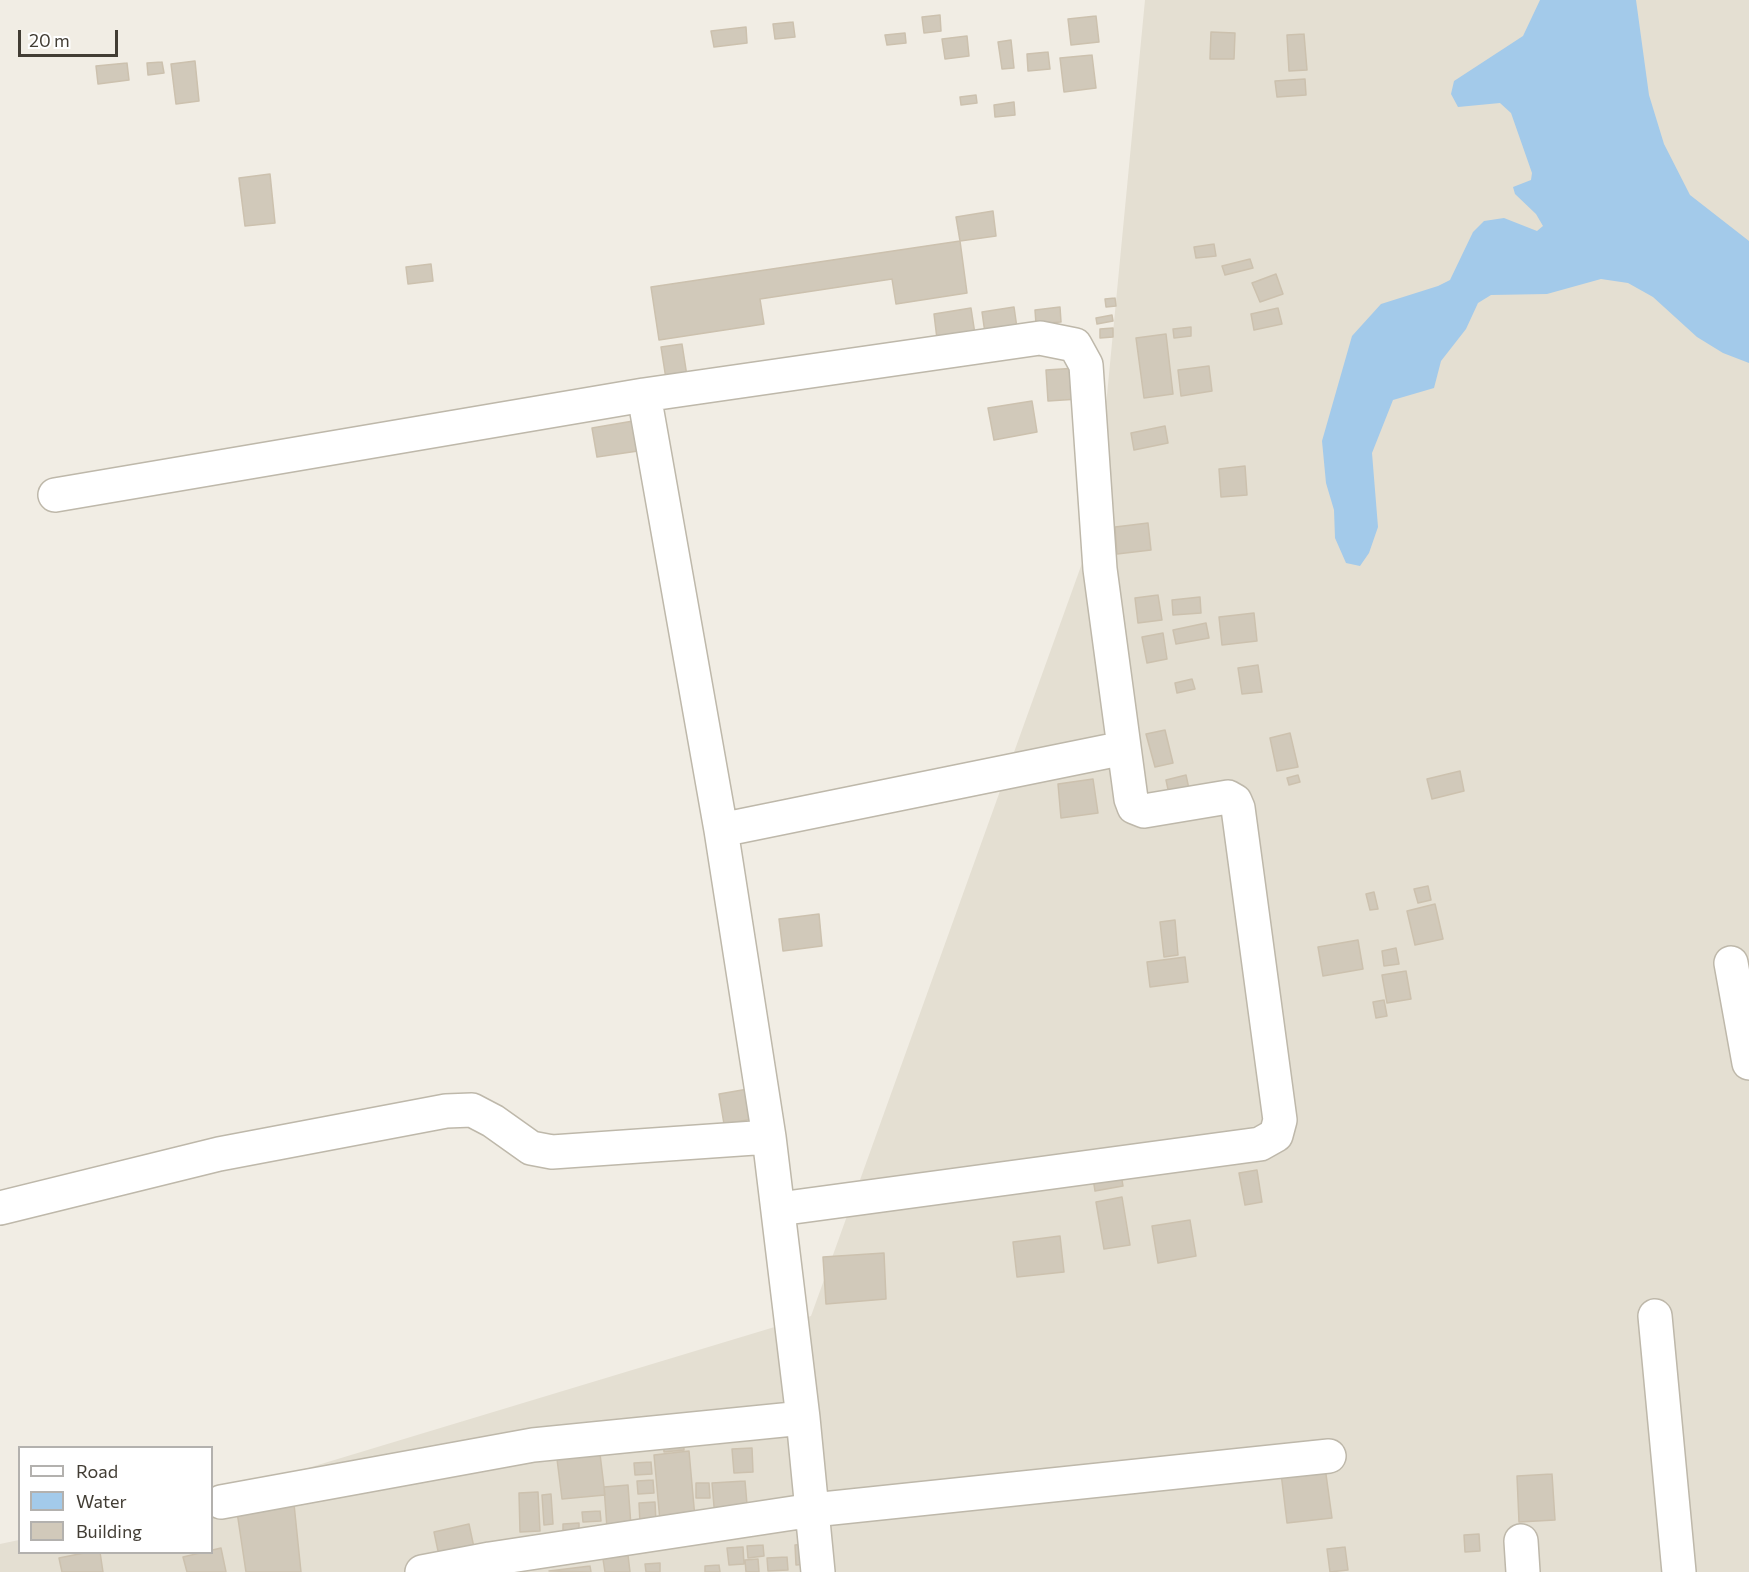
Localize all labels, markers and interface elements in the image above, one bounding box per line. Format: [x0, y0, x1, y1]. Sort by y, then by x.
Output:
scale bar [21, 18, 122, 56]
text: 20 m [29, 29, 70, 51]
legend [18, 1446, 213, 1554]
text: Road [76, 1460, 118, 1482]
text: Water [76, 1490, 127, 1512]
text: Building [76, 1520, 142, 1542]

